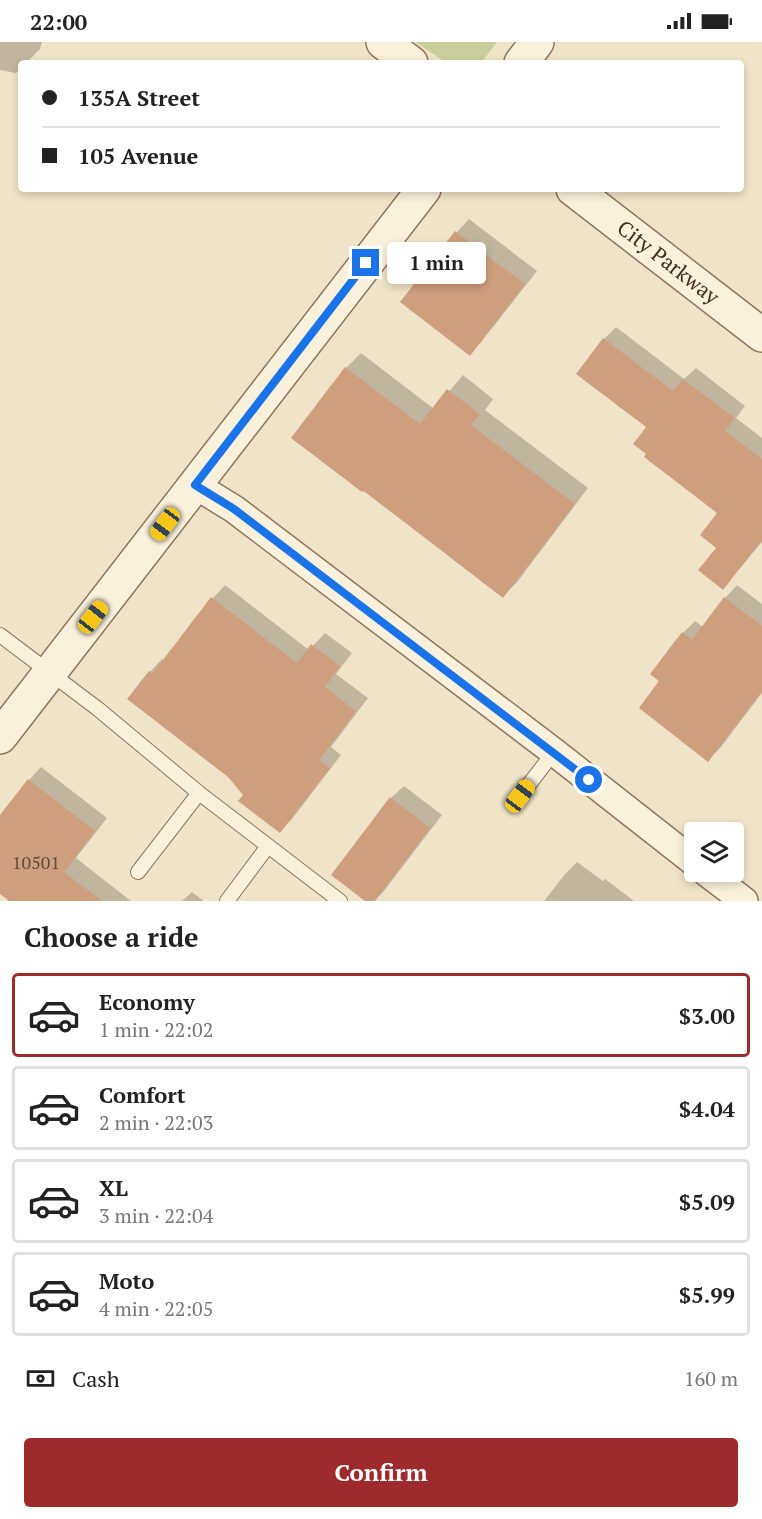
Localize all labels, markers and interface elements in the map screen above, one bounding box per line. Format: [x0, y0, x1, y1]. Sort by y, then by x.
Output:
text: 22:00 [30, 7, 87, 36]
text: 135A Street [78, 83, 200, 112]
text: 105 Avenue [78, 141, 198, 170]
street label: City Parkway [612, 213, 726, 310]
callout: 1 min [387, 242, 486, 284]
route end [352, 249, 379, 276]
text: 1 min [409, 249, 464, 276]
car [147, 504, 183, 544]
car [75, 597, 111, 637]
route start [575, 766, 602, 793]
car [502, 776, 538, 816]
map controls [684, 822, 744, 882]
button: layers [684, 822, 744, 882]
house number: 10501 [12, 850, 60, 874]
text: Choose a ride [24, 919, 199, 955]
text: Economy [99, 987, 195, 1016]
icon: car [27, 988, 81, 1042]
text: $3.00 [679, 1001, 735, 1030]
text: 1 min · 22:02 [99, 1016, 213, 1043]
text: Comfort [99, 1080, 185, 1109]
icon: car [27, 1081, 81, 1135]
text: $4.04 [679, 1094, 735, 1123]
text: 2 min · 22:03 [99, 1109, 213, 1136]
text: XL [99, 1173, 128, 1202]
icon: car [27, 1174, 81, 1228]
text: $5.09 [679, 1187, 735, 1216]
text: 3 min · 22:04 [99, 1202, 213, 1229]
text: Moto [99, 1266, 154, 1295]
icon: car [27, 1267, 81, 1321]
text: $5.99 [679, 1280, 735, 1309]
text: 4 min · 22:05 [99, 1295, 213, 1322]
icon: cash [24, 1362, 57, 1395]
text: Cash [72, 1364, 120, 1393]
text: 160 m [684, 1365, 738, 1392]
button: Confirm [24, 1438, 738, 1507]

